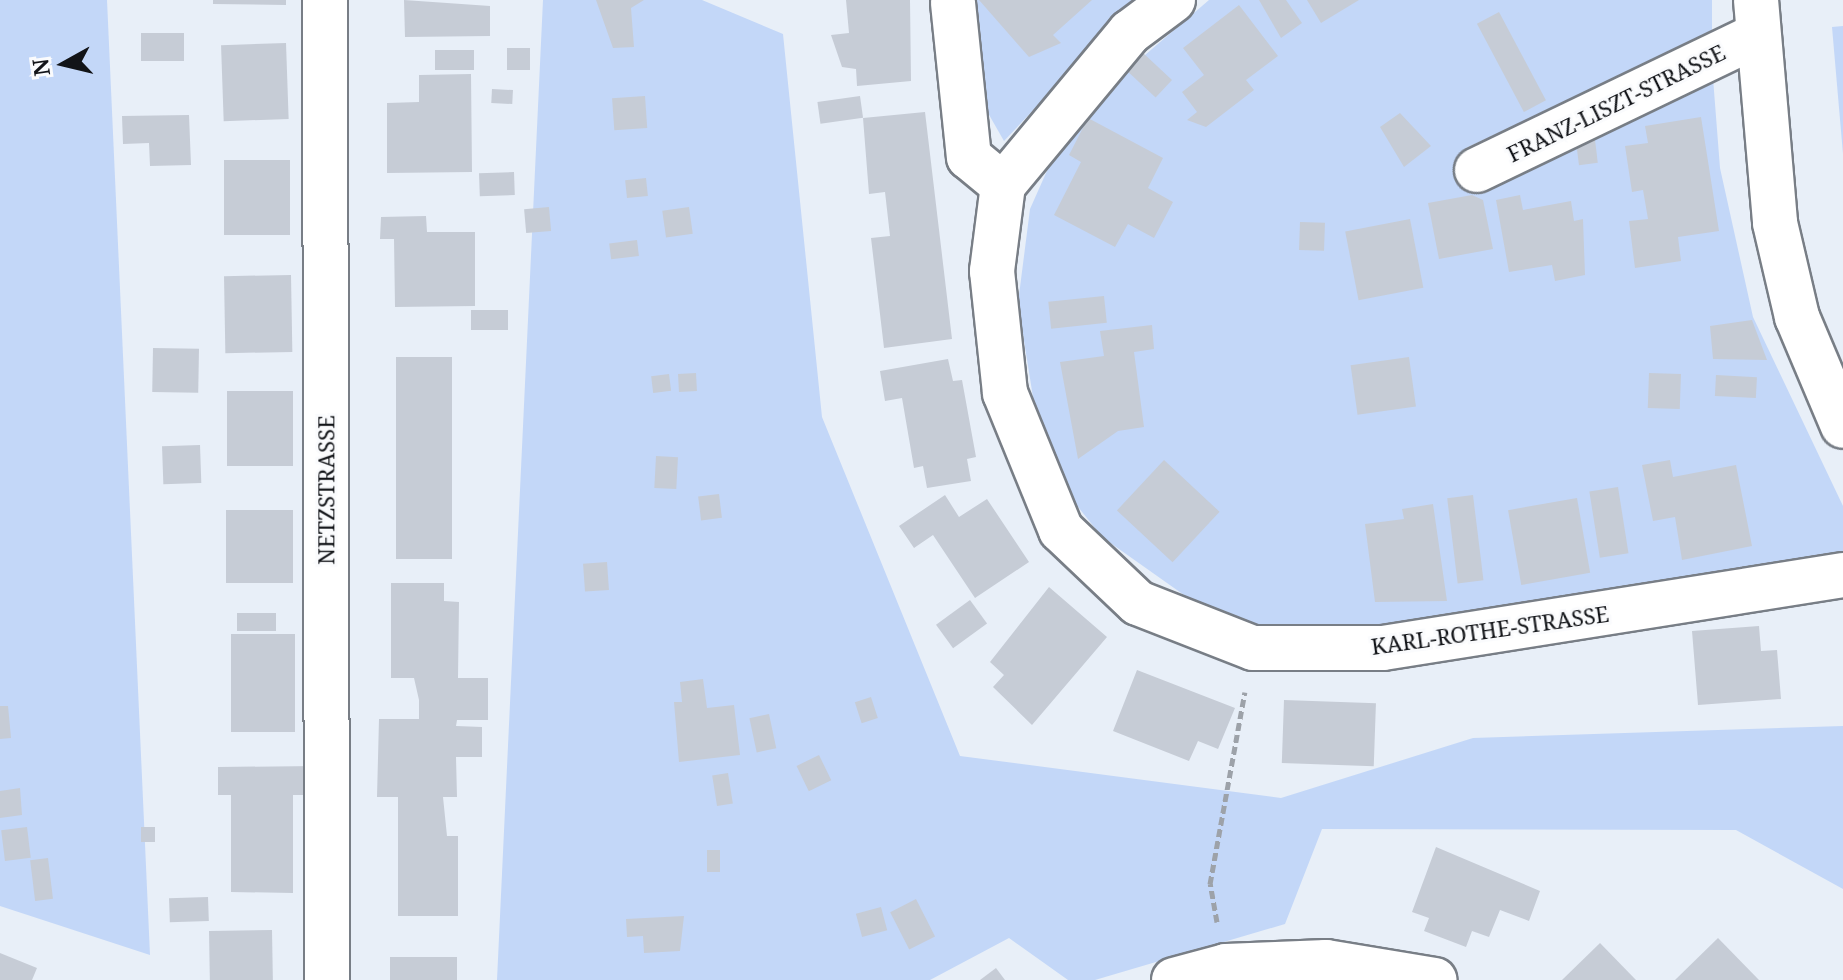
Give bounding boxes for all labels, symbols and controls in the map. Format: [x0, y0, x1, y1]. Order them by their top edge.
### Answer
north arrow [24, 24, 104, 104]
street label: FRANZ-LISZT-STRASSE [1503, 39, 1729, 167]
text: N [24, 57, 56, 78]
street label: NETZSTRASSE [313, 415, 339, 565]
street label: KARL-ROTHE-STRASSE [1369, 600, 1611, 660]

